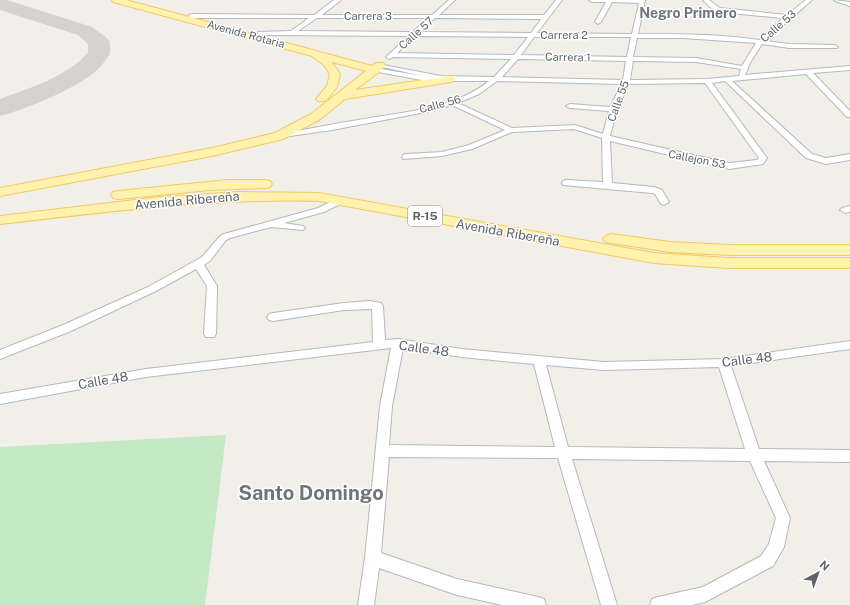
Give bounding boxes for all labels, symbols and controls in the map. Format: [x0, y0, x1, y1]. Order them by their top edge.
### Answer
district label: Negro Primero [639, 5, 737, 21]
street label: Calle 53 [758, 7, 798, 45]
street label: Carrera 3 [344, 10, 392, 22]
street label: Calle 57 [396, 14, 436, 52]
street label: Avenida Rotaria [206, 18, 286, 50]
street label: Carrera 2 [540, 29, 588, 41]
street label: Carrera 1 [545, 51, 591, 63]
street label: Calle 55 [605, 79, 631, 123]
street label: Calle 56 [418, 93, 462, 115]
street label: Callejon 53 [667, 148, 727, 170]
street label: Avenida Ribereña [134, 188, 240, 213]
road number: R-15 [408, 206, 442, 226]
street label: Avenida Ribereña [455, 216, 561, 249]
street label: Calle 48 [398, 338, 450, 359]
street label: Calle 48 [721, 349, 773, 370]
street label: Calle 48 [77, 369, 129, 392]
district label: Santo Domingo [238, 481, 384, 505]
north arrow [798, 553, 838, 593]
text: N [817, 558, 832, 573]

